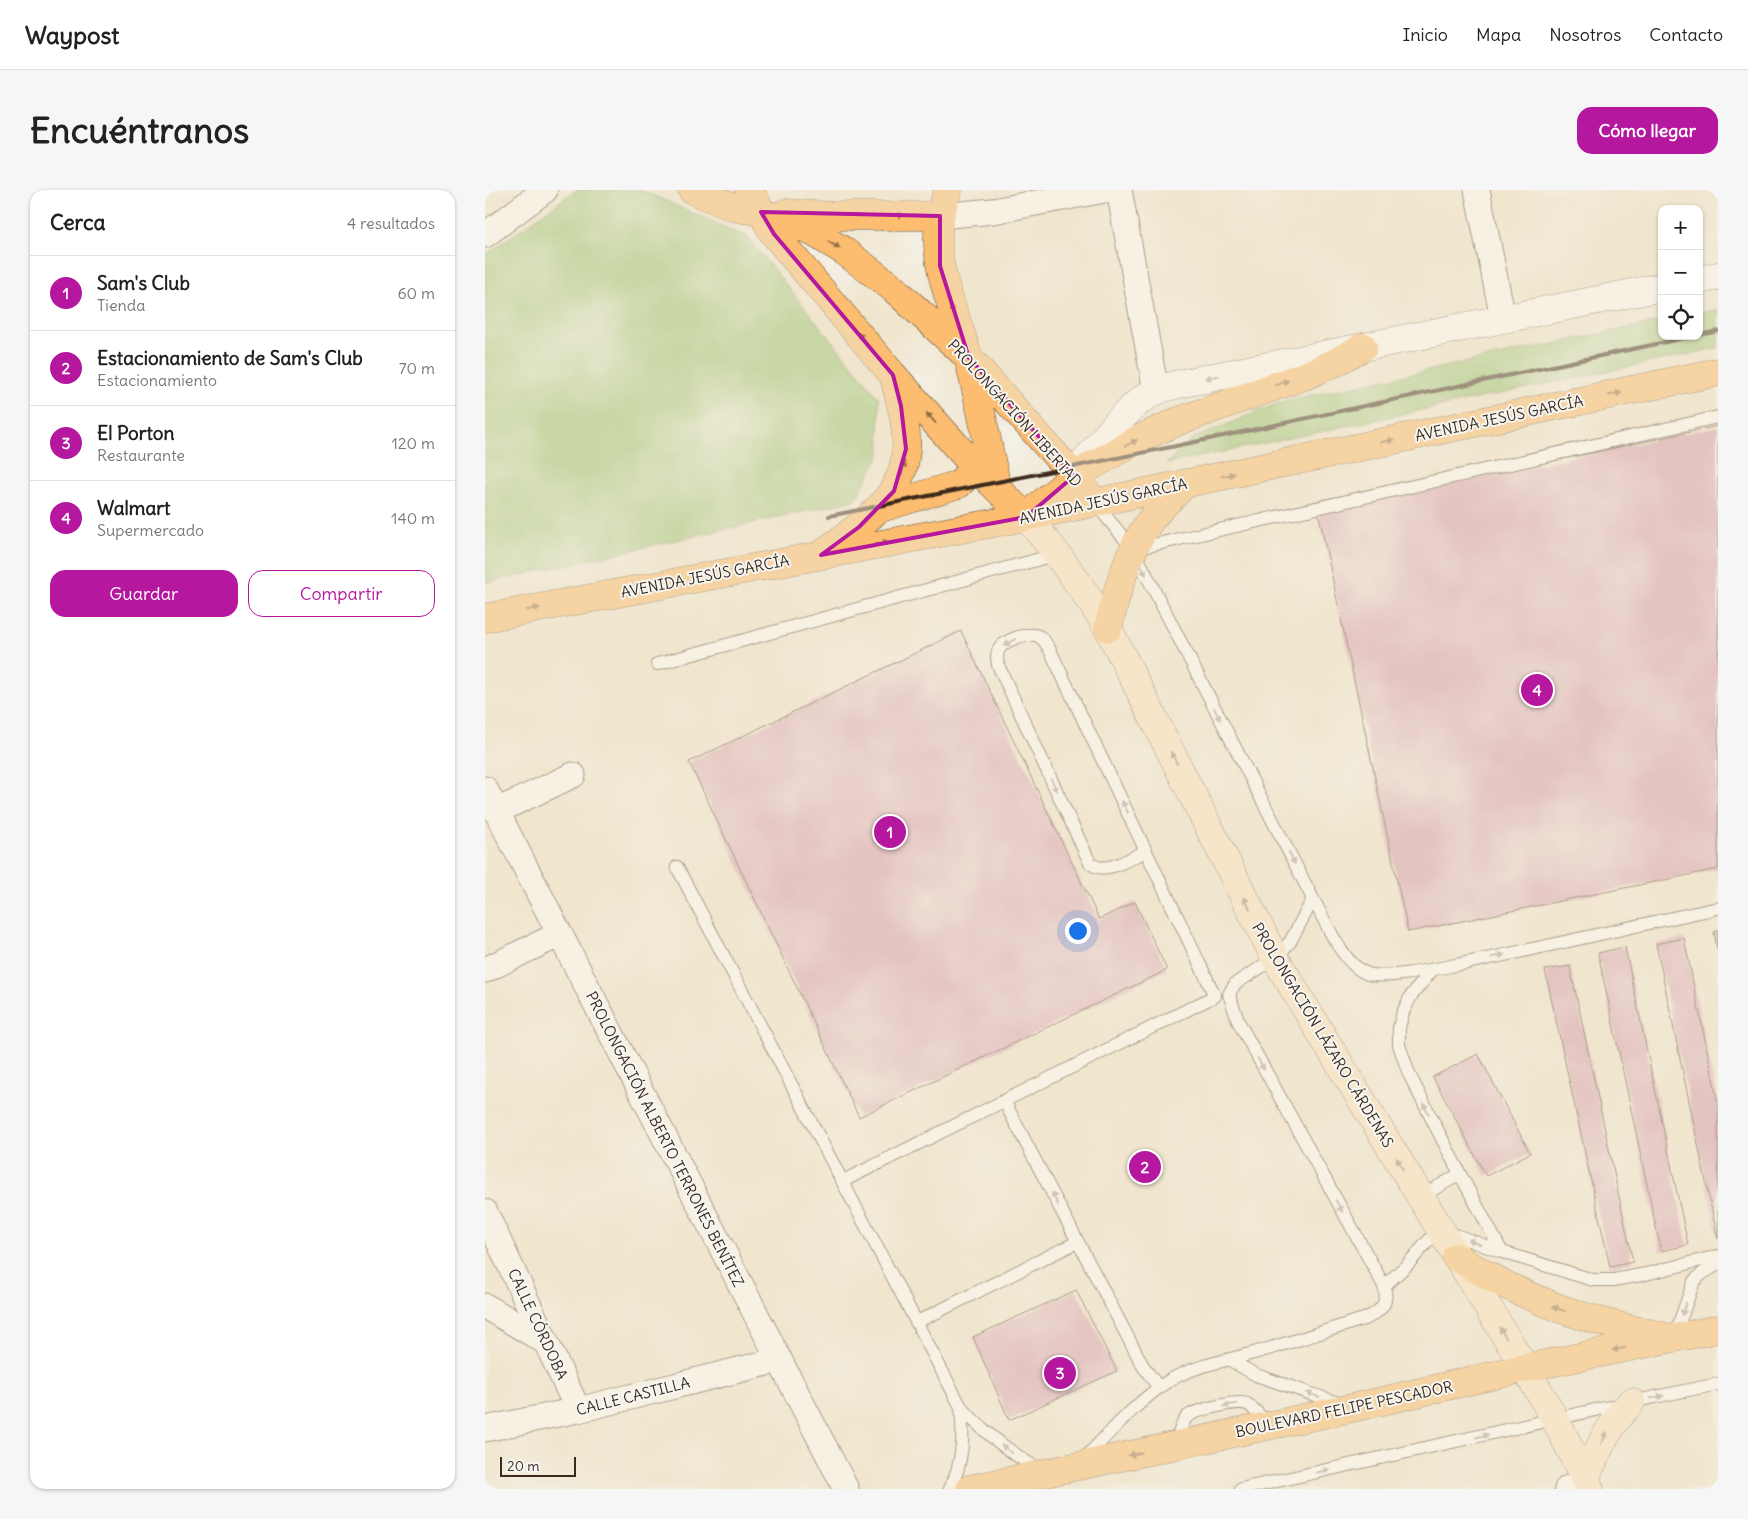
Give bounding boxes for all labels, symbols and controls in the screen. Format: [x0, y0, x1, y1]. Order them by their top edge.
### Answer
text: Waypost [25, 20, 119, 50]
text: Inicio [1402, 23, 1448, 46]
text: Mapa [1476, 23, 1521, 46]
text: Nosotros [1549, 23, 1621, 46]
text: Contacto [1649, 23, 1723, 46]
button: Cómo llegar [1577, 107, 1718, 154]
text: Encuéntranos [30, 108, 249, 152]
map controls [1658, 205, 1703, 340]
button: + [1658, 205, 1703, 250]
text: Cerca [50, 209, 105, 236]
one-way arrow [889, 211, 905, 219]
text: 4 resultados [347, 213, 435, 233]
one-way arrow [828, 241, 841, 250]
button: − [1658, 250, 1703, 295]
text: Sam's Club [97, 271, 190, 295]
text: 1 [63, 283, 69, 303]
text: 60 m [397, 283, 435, 303]
text: Tienda [97, 295, 145, 315]
button: locate [1658, 295, 1703, 340]
one-way arrow [949, 305, 956, 320]
one-way arrow [857, 332, 868, 344]
street label: PROLONGACIÓN LIBERTAD [944, 335, 1087, 491]
text: Estacionamiento de Sam's Club [97, 346, 363, 370]
text: 2 [62, 358, 70, 378]
text: 70 m [399, 358, 435, 378]
text: Estacionamiento [97, 370, 217, 390]
one-way arrow [1205, 373, 1220, 381]
one-way arrow [1275, 379, 1290, 386]
street label: AVENIDA JESÚS GARCÍA [1413, 390, 1585, 445]
one-way arrow [1607, 390, 1622, 398]
one-way arrow [925, 412, 937, 424]
text: El Porton [97, 421, 174, 445]
text: 3 [61, 433, 71, 453]
text: 120 m [392, 433, 435, 453]
one-way arrow [1380, 437, 1396, 445]
one-way arrow [1124, 439, 1139, 447]
text: Restaurante [97, 445, 185, 465]
one-way arrow [899, 461, 907, 476]
one-way arrow [1220, 470, 1236, 478]
street label: AVENIDA JESÚS GARCÍA [1017, 473, 1189, 528]
text: Walmart [97, 496, 170, 520]
text: 4 [61, 508, 71, 528]
text: 140 m [391, 508, 435, 528]
text: Supermercado [97, 520, 204, 540]
one-way arrow [874, 539, 890, 547]
street label: AVENIDA JESÚS GARCÍA [619, 549, 791, 602]
one-way arrow [1139, 562, 1147, 577]
button: Guardar [50, 570, 238, 617]
button: Compartir [248, 570, 435, 617]
one-way arrow [525, 605, 540, 613]
one-way arrow [1003, 637, 1017, 646]
pin: 4 [1521, 671, 1553, 709]
one-way arrow [1213, 707, 1221, 721]
one-way arrow [1169, 751, 1177, 765]
one-way arrow [1050, 778, 1058, 792]
one-way arrow [1121, 800, 1129, 815]
pin: 1 [874, 813, 906, 851]
one-way arrow [1288, 851, 1296, 865]
one-way arrow [1243, 896, 1251, 910]
your location [1065, 918, 1091, 944]
street label: PROLONGACIÓN LÁZARO CÁRDENAS [1248, 918, 1399, 1151]
one-way arrow [1490, 952, 1505, 960]
street label: PROLONGACIÓN ALBERTO TERRONES BENÍTEZ [582, 988, 749, 1290]
one-way arrow [1257, 1057, 1266, 1070]
one-way arrow [1422, 1101, 1430, 1116]
pin: 2 [1129, 1148, 1161, 1186]
one-way arrow [1396, 1157, 1405, 1170]
one-way arrow [1051, 1192, 1059, 1206]
one-way arrow [1335, 1199, 1344, 1213]
one-way arrow [1466, 1238, 1481, 1246]
street label: CALLE CÓRDOBA [504, 1265, 573, 1383]
one-way arrow [1680, 1302, 1687, 1317]
one-way arrow [1552, 1305, 1567, 1312]
one-way arrow [1498, 1326, 1507, 1339]
one-way arrow [1611, 1345, 1626, 1353]
pin: 3 [1044, 1354, 1076, 1392]
street label: CALLE CASTILLA [574, 1373, 692, 1419]
street label: BOULEVARD FELIPE PESCADOR [1234, 1377, 1455, 1441]
one-way arrow [1306, 1391, 1321, 1398]
one-way arrow [1650, 1392, 1666, 1400]
one-way arrow [1222, 1401, 1237, 1409]
one-way arrow [1474, 1431, 1490, 1439]
one-way arrow [1600, 1431, 1608, 1445]
one-way arrow [1000, 1444, 1014, 1454]
one-way arrow [1128, 1450, 1143, 1458]
scale bar [500, 1454, 576, 1477]
text: 20 m [507, 1457, 540, 1475]
one-way arrow [1315, 1467, 1331, 1475]

